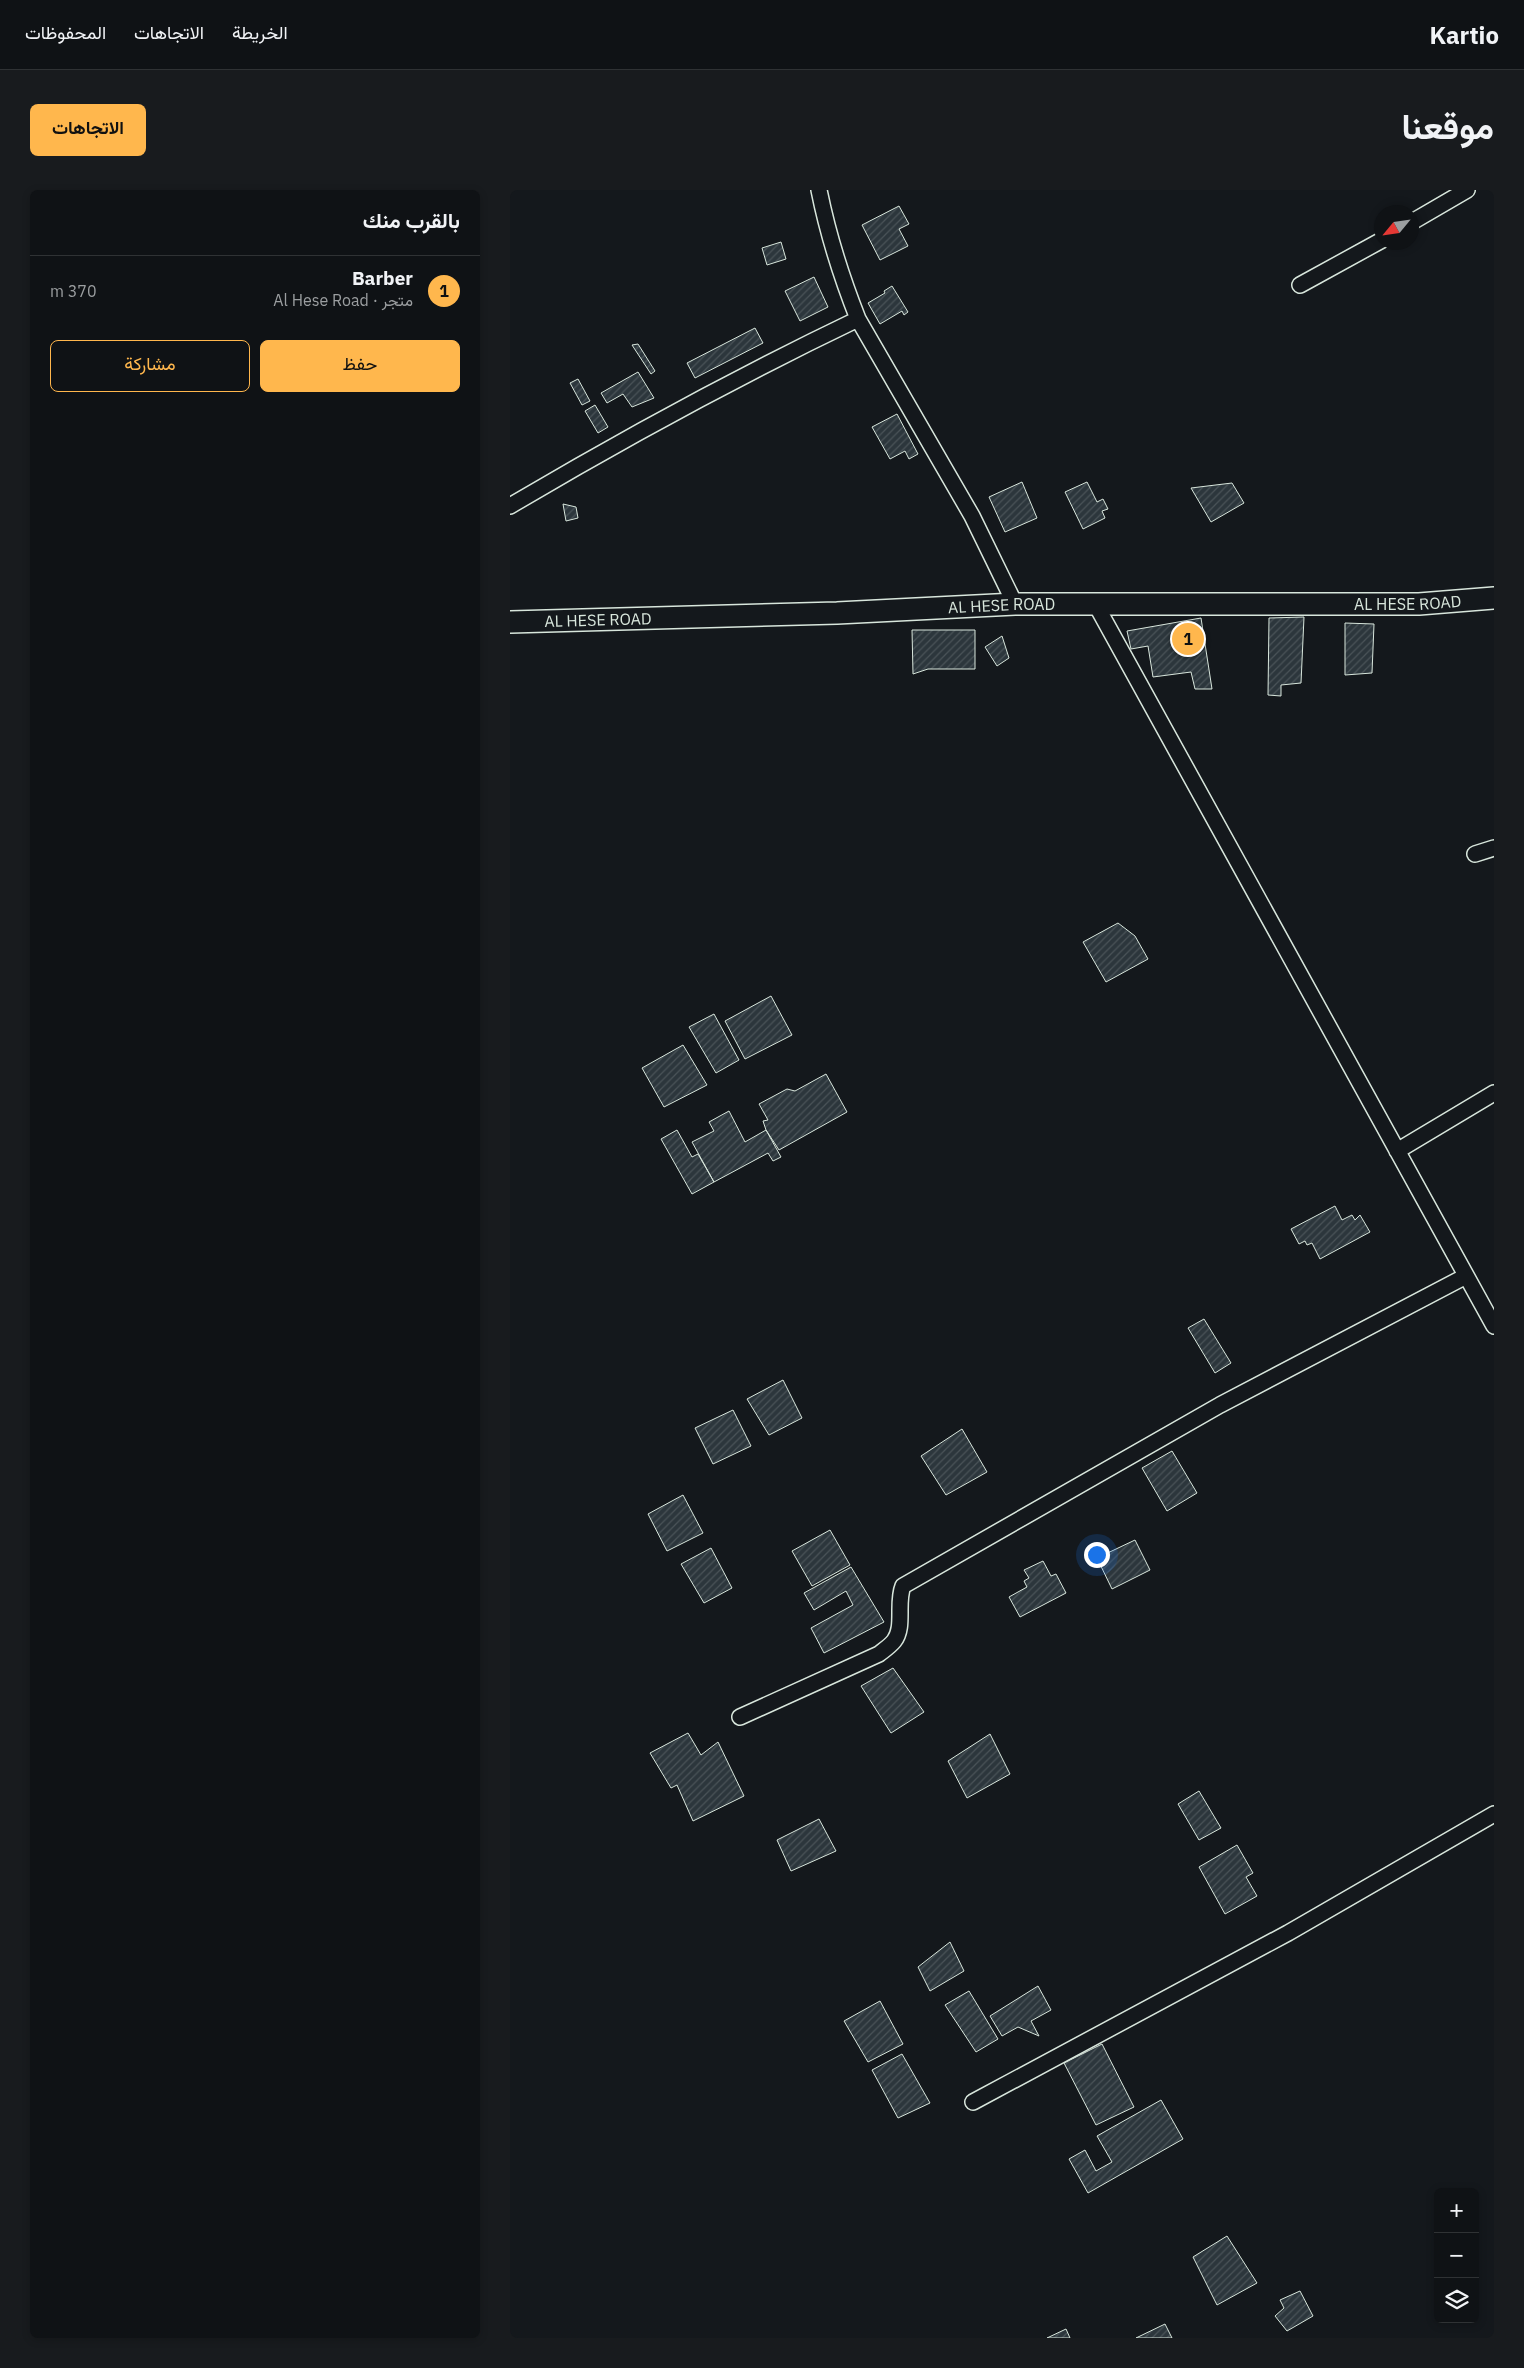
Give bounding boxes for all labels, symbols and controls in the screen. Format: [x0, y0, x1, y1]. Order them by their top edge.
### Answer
text: Kartio [1429, 19, 1499, 51]
text: المحفوظات [25, 21, 106, 44]
text: الاتجاهات [134, 21, 204, 44]
text: الخريطة [232, 21, 288, 44]
text: موقعنا [1401, 103, 1494, 149]
button: الاتجاهات [30, 104, 146, 156]
north arrow [1374, 205, 1419, 250]
text: بالقرب منك [363, 206, 460, 234]
text: Barber [352, 266, 413, 290]
text: 370 m [50, 281, 97, 301]
text: 1 [439, 281, 449, 301]
text: متجر · Al Hese Road [273, 290, 413, 310]
button: مشاركة [50, 340, 250, 392]
button: حفظ [260, 340, 460, 392]
street label: AL HESE ROAD [1354, 591, 1462, 614]
street label: AL HESE ROAD [948, 594, 1055, 617]
street label: AL HESE ROAD [544, 608, 652, 631]
pin: 1 [1172, 620, 1204, 658]
your location [1084, 1542, 1110, 1568]
map controls [1434, 2188, 1479, 2323]
button: + [1434, 2188, 1479, 2233]
button: − [1434, 2233, 1479, 2278]
button: layers [1434, 2278, 1479, 2323]

